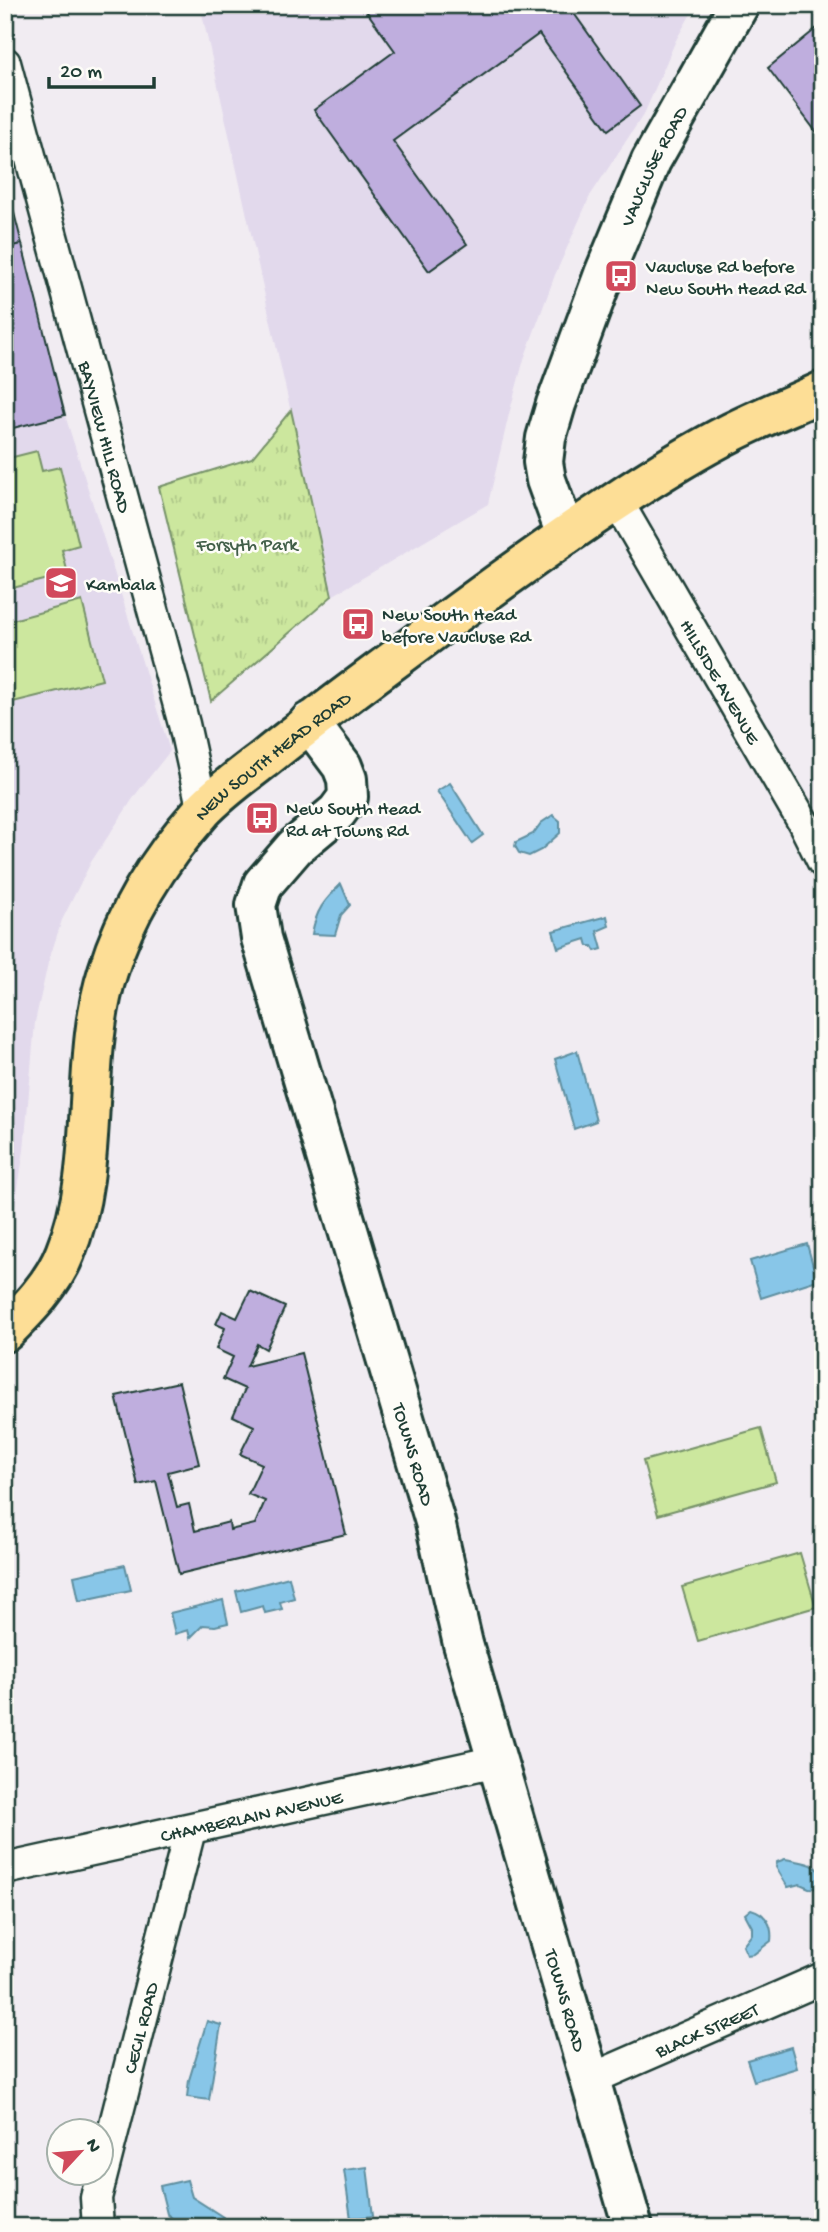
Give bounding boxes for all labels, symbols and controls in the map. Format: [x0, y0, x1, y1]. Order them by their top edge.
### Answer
scale bar [49, 46, 154, 90]
text: 20 m [60, 61, 102, 86]
street label: VAUCLUSE ROAD [617, 102, 695, 231]
bus stop icon: Vaucluse Rd before New South Head Rd [602, 257, 640, 295]
place label: Vaucluse Rd before New South Head Rd [645, 257, 807, 302]
street label: BAYVIEW HILL ROAD [71, 358, 134, 517]
park label: Forsyth Park [195, 535, 299, 558]
school or university icon: Kambala [42, 564, 80, 602]
place label: Kambala [86, 575, 157, 598]
bus stop icon: New South Head before Vaucluse Rd [339, 605, 377, 643]
place label: New South Head before Vaucluse Rd [382, 605, 532, 650]
street label: HILLSIDE AVENUE [673, 616, 764, 750]
street label: NEW SOUTH HEAD ROAD [191, 687, 357, 827]
bus stop icon: New South Head Rd at Towns Rd [243, 799, 281, 837]
place label: New South Head Rd at Towns Rd [286, 799, 422, 844]
street label: TOWNS ROAD [385, 1400, 438, 1509]
street label: CHAMBERLAIN AVENUE [159, 1787, 346, 1850]
street label: TOWNS ROAD [537, 1946, 589, 2055]
street label: CECIL ROAD [120, 1980, 166, 2077]
street label: BLACK STREET [652, 1999, 764, 2065]
north arrow [46, 2116, 116, 2186]
text: N [79, 2135, 105, 2157]

